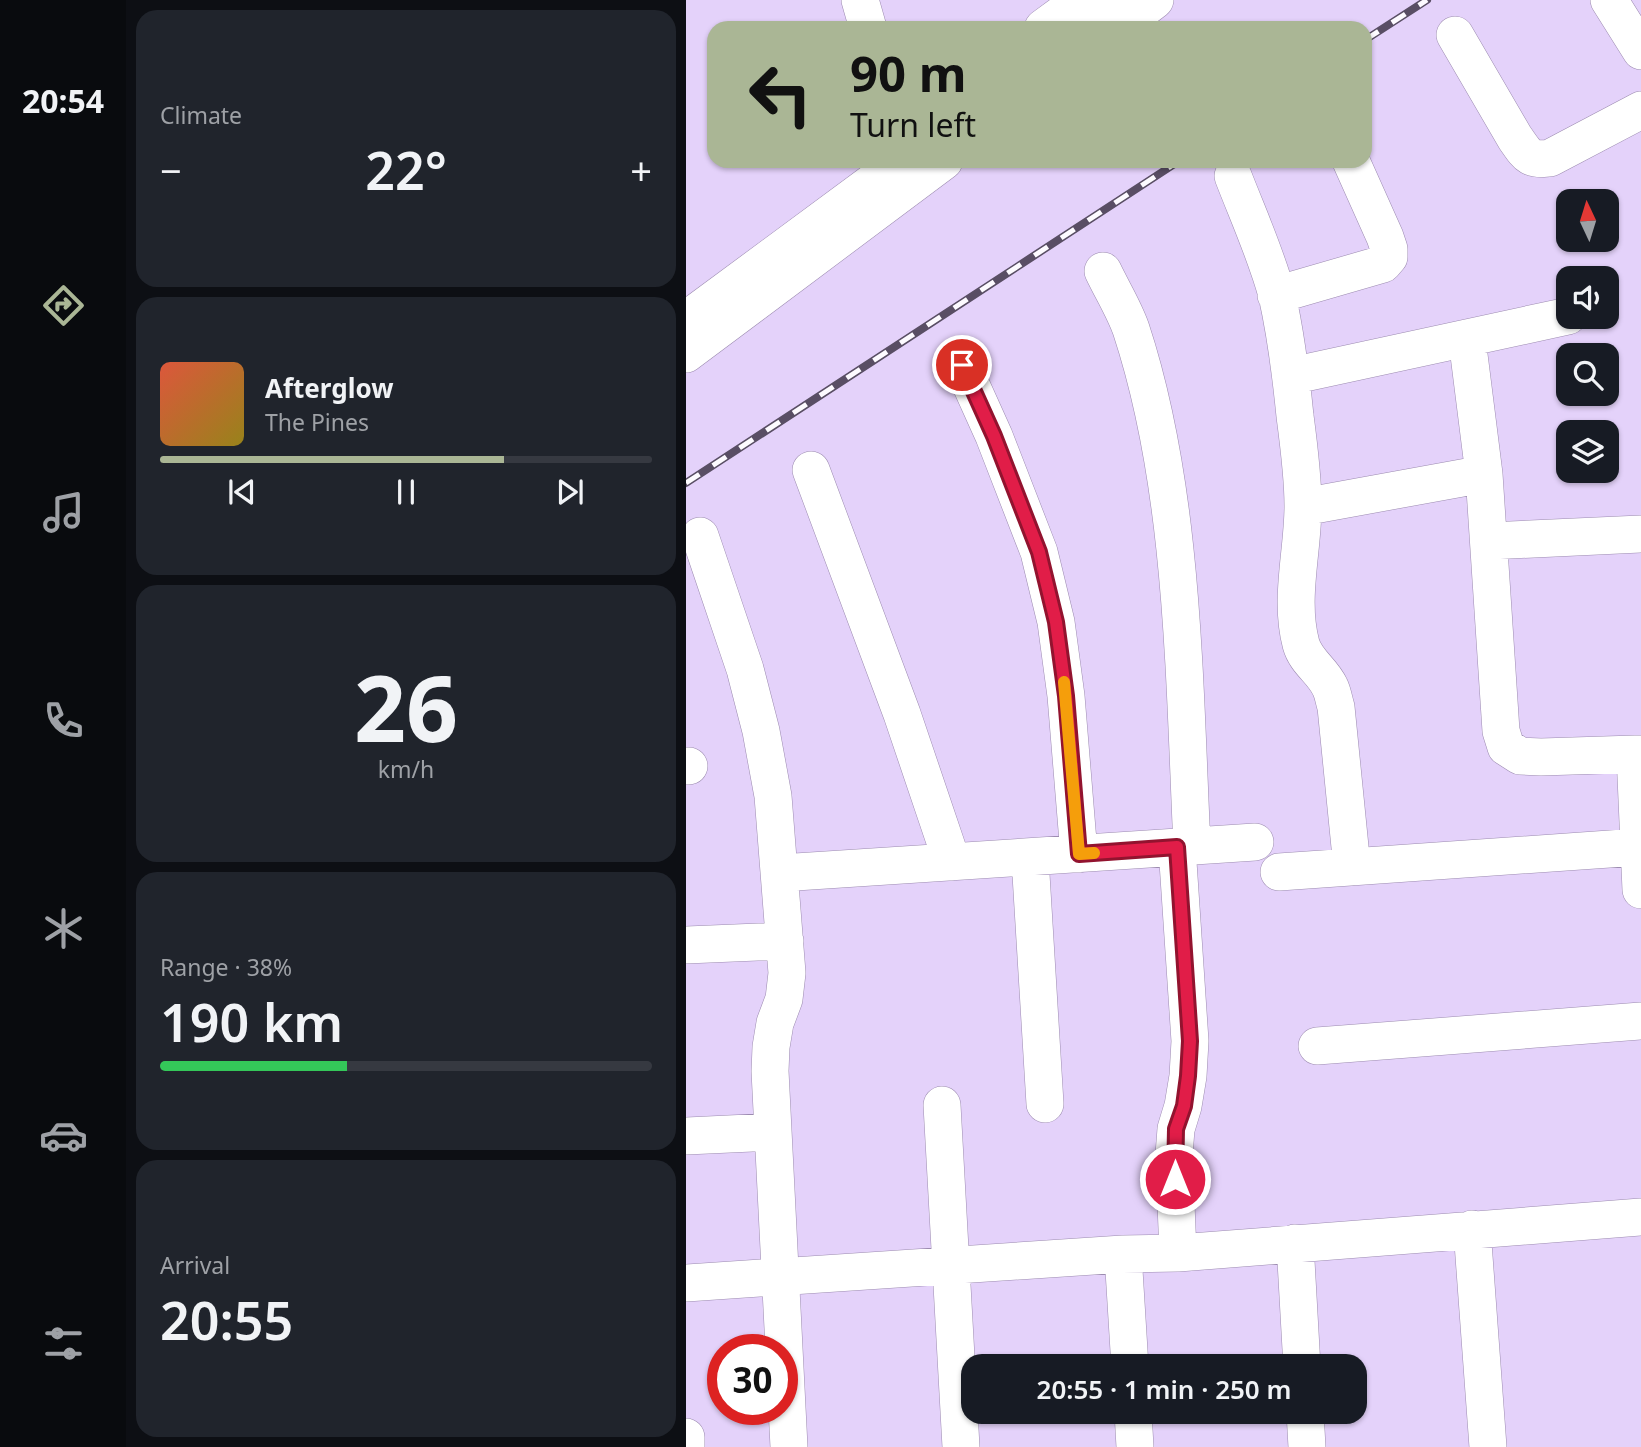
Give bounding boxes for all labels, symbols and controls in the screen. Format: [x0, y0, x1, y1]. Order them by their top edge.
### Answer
text: 90 m [850, 40, 967, 106]
icon: left [735, 49, 826, 140]
text: 20:54 [22, 79, 104, 122]
text: Climate [160, 99, 242, 131]
text: Turn left [850, 103, 976, 146]
text: 22° [365, 134, 447, 205]
text: − [160, 144, 182, 196]
text: + [630, 144, 652, 196]
north arrow [1556, 189, 1619, 252]
map controls [1556, 189, 1619, 483]
button: sound [1556, 266, 1619, 329]
icon: directions [39, 281, 88, 330]
pin [932, 335, 992, 395]
button: search [1556, 343, 1619, 406]
icon: arrive [943, 346, 981, 384]
text: Afterglow [265, 370, 393, 406]
text: The Pines [265, 406, 369, 438]
button: layers [1556, 420, 1619, 483]
icon: previous [223, 473, 261, 511]
icon: pause [387, 473, 425, 511]
icon: next [551, 473, 589, 511]
icon: music [39, 488, 88, 537]
text: 26 [354, 645, 458, 769]
icon: phone [39, 696, 88, 745]
text: km/h [378, 753, 434, 785]
icon: climate [39, 904, 88, 953]
text: Range · 38% [160, 951, 292, 983]
text: 190 km [160, 986, 343, 1057]
icon: car [39, 1111, 88, 1160]
position arrow [1138, 1142, 1212, 1216]
text: Arrival [160, 1249, 230, 1281]
text: 20:55 [160, 1284, 293, 1355]
icon: filters [39, 1319, 88, 1368]
speed limit sign: 30 [707, 1334, 798, 1425]
text: 20:55 · 1 min · 250 m [1037, 1371, 1291, 1407]

